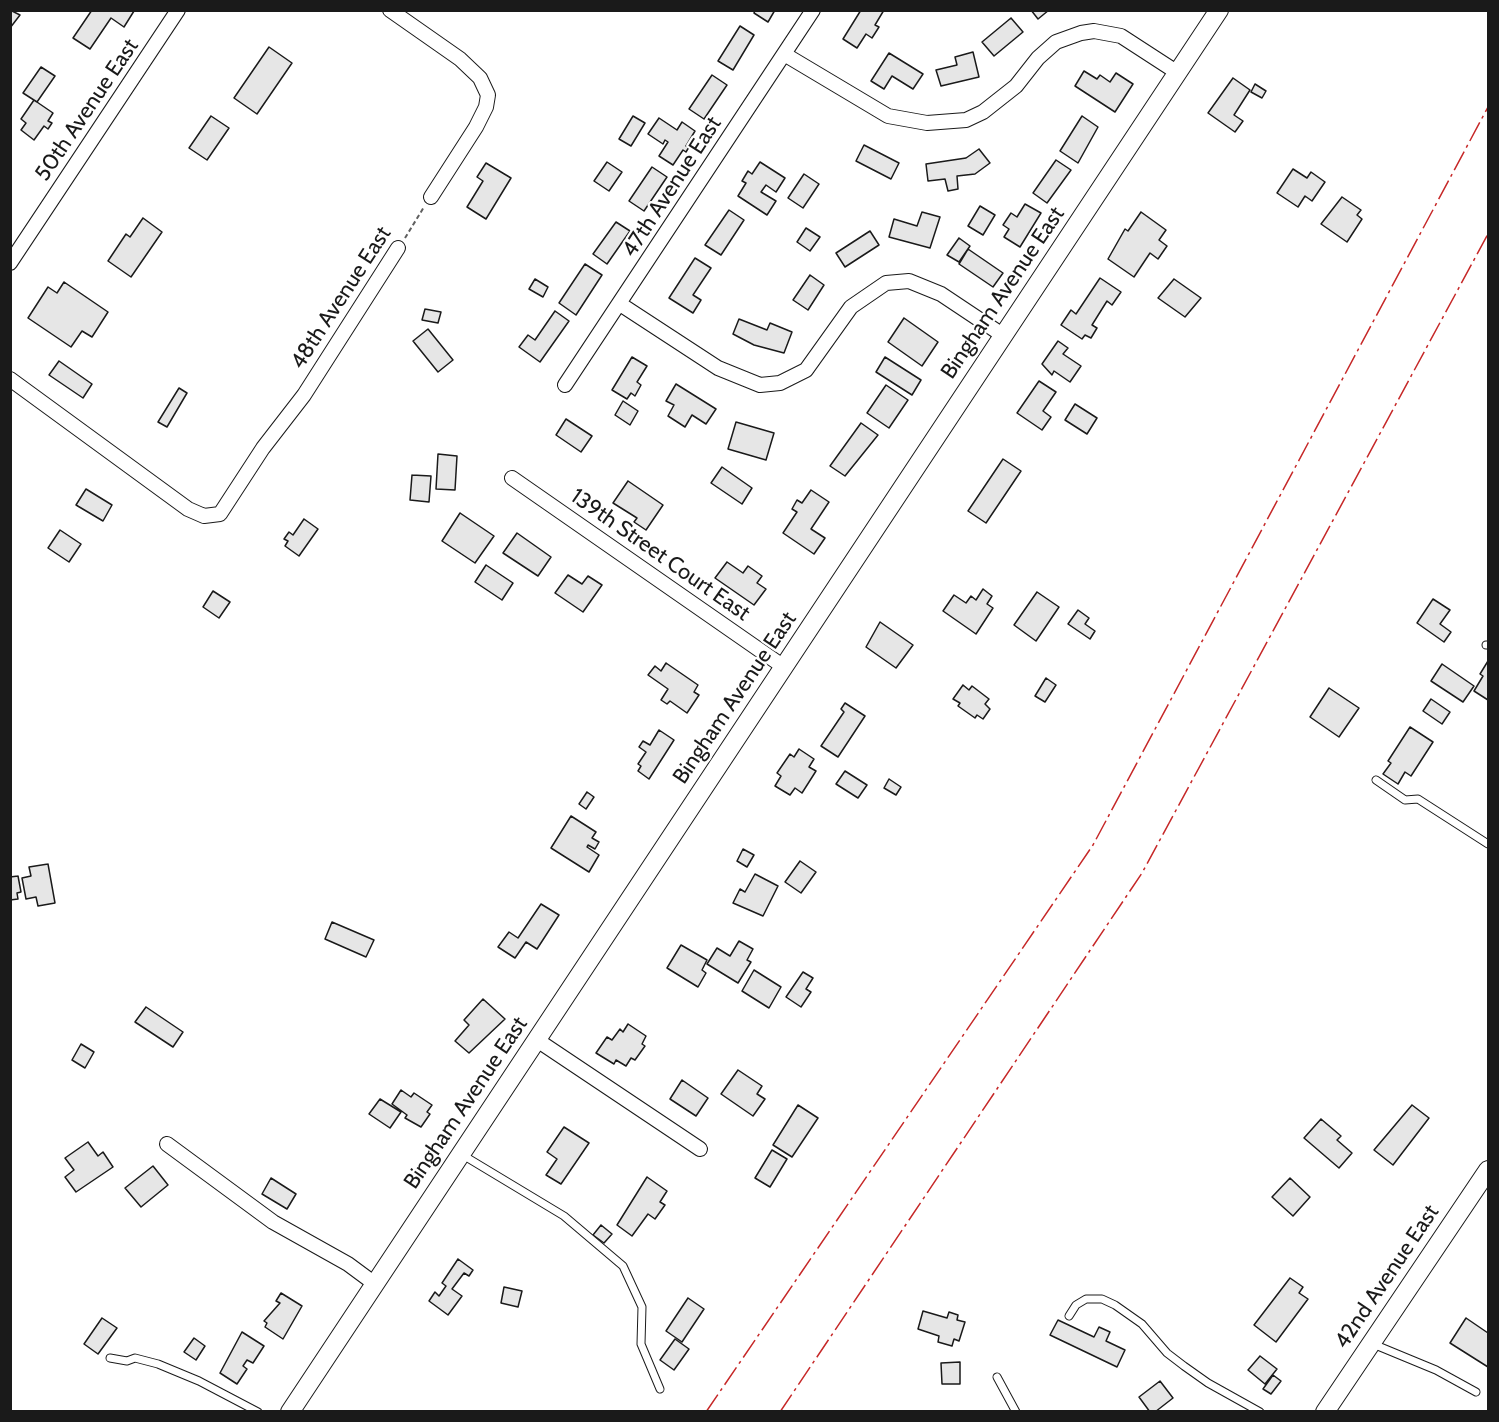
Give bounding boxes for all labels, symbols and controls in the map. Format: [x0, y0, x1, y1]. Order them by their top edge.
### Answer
street label: 50th Avenue East [30, 34, 144, 186]
street label: 47th Avenue East [617, 112, 727, 262]
street label: Bingham Avenue East [936, 202, 1070, 384]
street label: 48th Avenue East [285, 222, 397, 374]
street label: 139th Street Court East [565, 483, 755, 627]
street label: Bingham Avenue East [668, 607, 802, 789]
street label: Bingham Avenue East [399, 1012, 533, 1194]
street label: 42nd Avenue East [1329, 1200, 1445, 1354]

